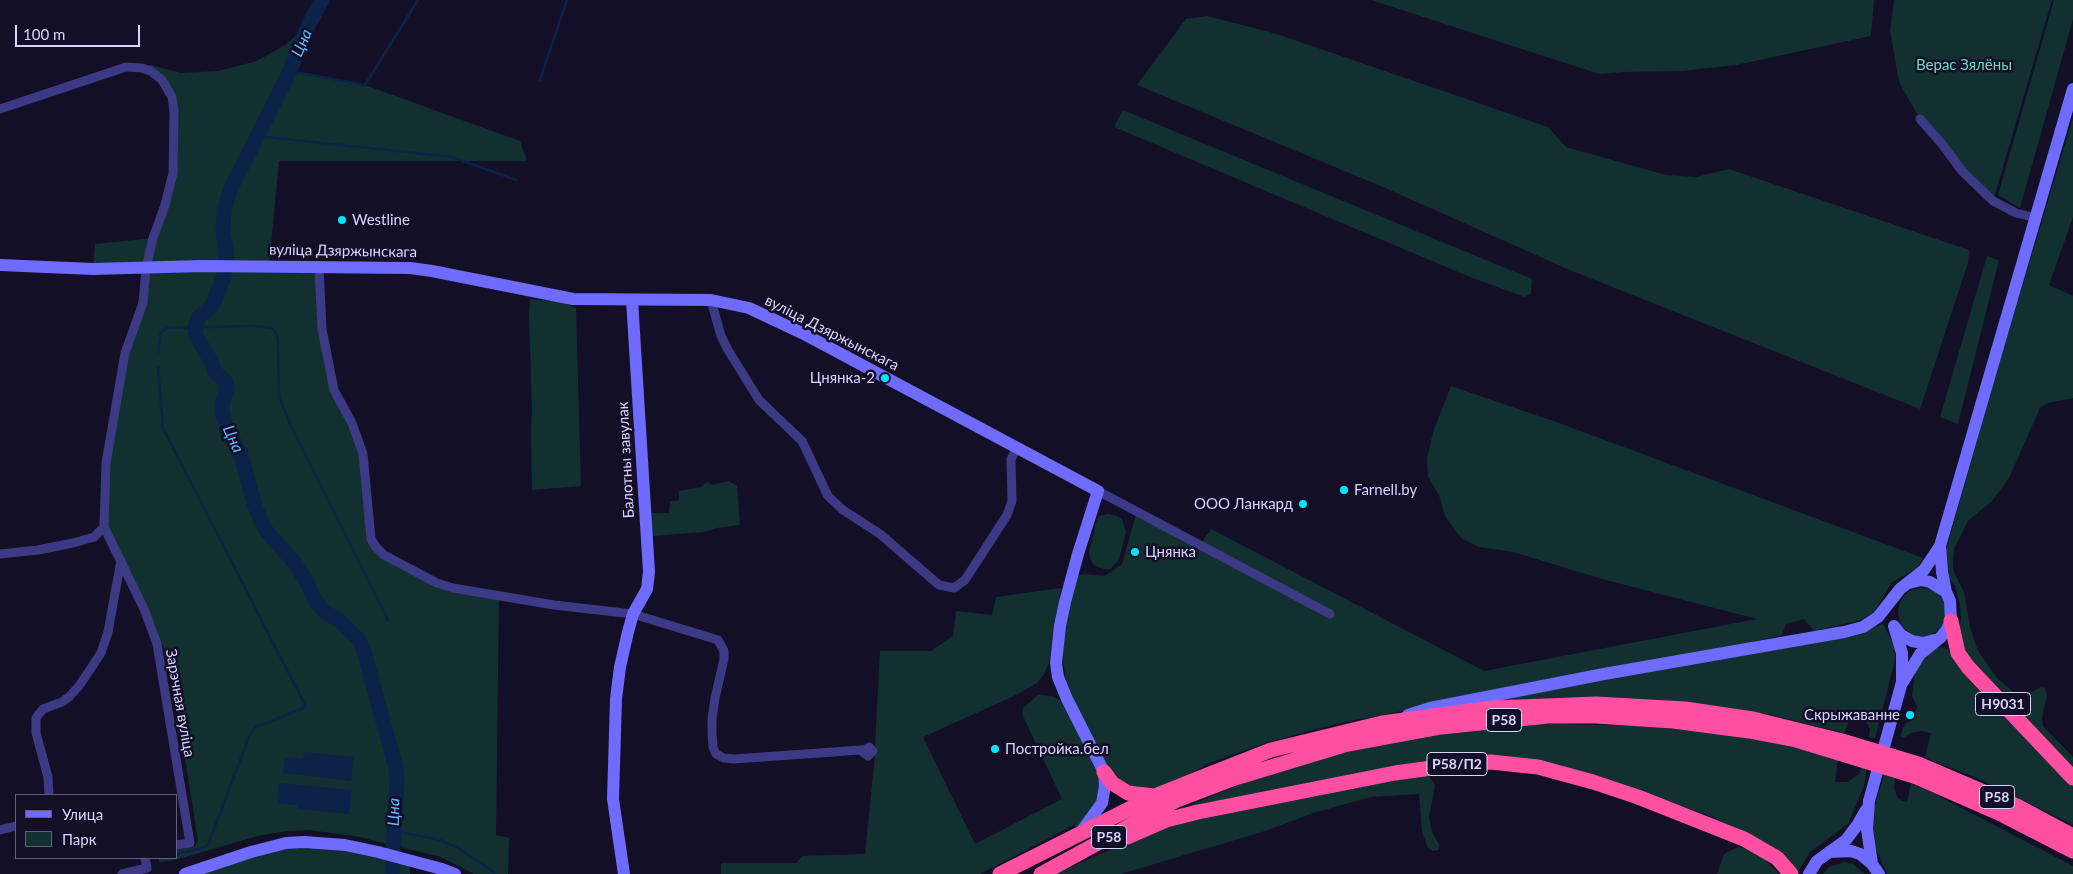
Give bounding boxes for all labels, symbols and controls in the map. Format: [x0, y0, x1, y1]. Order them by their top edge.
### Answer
scale bar [18, 15, 142, 47]
text: 100 m [23, 25, 65, 43]
water label: Цна [288, 26, 316, 60]
park label: Верас Зялёны [1916, 56, 2012, 74]
place label: Westline [352, 211, 410, 229]
marker: Westline [336, 214, 348, 226]
street label: вуліца Дзяржынскага [269, 241, 417, 261]
street label: вуліца Дзяржынскага [762, 291, 902, 375]
place label: Цнянка-2 [810, 369, 875, 387]
marker: Цнянка-2 [879, 372, 891, 384]
street label: Балотны завулак [614, 401, 638, 519]
water label: Цна [219, 422, 247, 456]
place label: Farnell.by [1354, 481, 1417, 499]
marker: Farnell.by [1338, 484, 1350, 496]
place label: ООО Ланкард [1194, 495, 1293, 513]
marker: ООО Ланкард [1297, 498, 1309, 510]
place label: Цнянка [1145, 543, 1196, 561]
marker: Цнянка [1129, 546, 1141, 558]
street label: Зарэчная вуліца [162, 648, 198, 758]
road number: Н9031 [1976, 692, 2030, 716]
place label: Скрыжаванне [1804, 706, 1900, 724]
road number: Р58 [1486, 708, 1522, 732]
marker: Скрыжаванне [1904, 709, 1916, 721]
place label: Постройка.бел [1005, 740, 1109, 758]
marker: Постройка.бел [989, 743, 1001, 755]
road number: Р58/П2 [1427, 752, 1487, 776]
road number: Р58 [1980, 786, 2014, 809]
legend [15, 794, 178, 859]
water label: Цна [384, 798, 404, 826]
text: Улица [62, 805, 103, 823]
road number: Р58 [1092, 826, 1126, 849]
text: Парк [62, 830, 96, 848]

